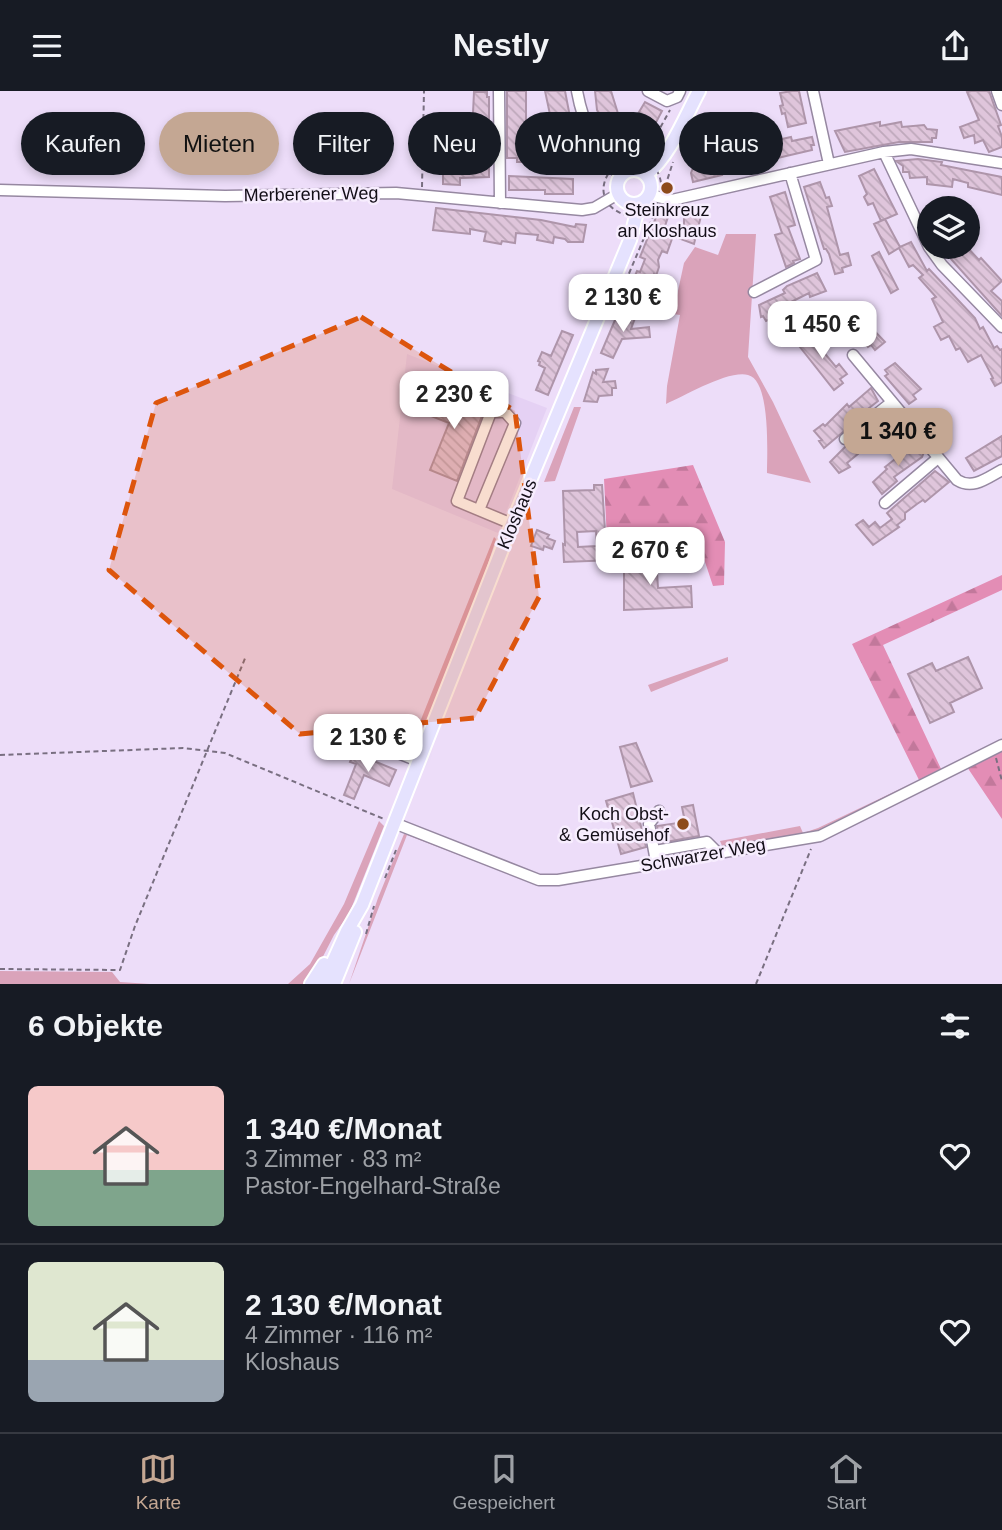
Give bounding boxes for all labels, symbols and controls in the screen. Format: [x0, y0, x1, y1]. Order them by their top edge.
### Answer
icon: menu [28, 27, 66, 65]
text: Nestly [453, 27, 549, 63]
icon: share [936, 27, 974, 65]
chip: Kaufen [21, 112, 145, 175]
chip: Mieten [159, 112, 279, 175]
chip: Filter [293, 112, 394, 175]
chip: Neu [408, 112, 501, 175]
chip: Wohnung [515, 112, 665, 175]
chip: Haus [679, 112, 783, 175]
marker: Steinkreuz an Kloshaus [659, 180, 675, 196]
street label: Merberener Weg [243, 183, 379, 205]
map controls [917, 196, 980, 259]
button: layers [917, 196, 980, 259]
place label: Steinkreuz an Kloshaus [617, 200, 717, 241]
pin: 2 130 € [558, 275, 688, 334]
text: 2 130 € [585, 284, 661, 310]
pin: 1 450 € [757, 301, 887, 361]
text: 1 450 € [784, 311, 860, 337]
pin: 2 230 € [389, 371, 519, 431]
text: 2 230 € [416, 381, 492, 407]
pin: 1 340 € [833, 409, 963, 468]
text: 1 340 € [860, 418, 936, 444]
street label: Kloshaus [493, 476, 541, 552]
pin: 2 670 € [585, 527, 715, 587]
text: 2 670 € [612, 537, 688, 563]
pin: 2 130 € [303, 715, 433, 774]
text: 2 130 € [330, 724, 406, 750]
place label: Koch Obst- & Gemüsehof [559, 804, 670, 845]
marker: Koch Obst- & Gemüsehof [675, 816, 691, 832]
street label: Schwarzer Weg [639, 834, 767, 876]
icon: filters [936, 1007, 974, 1045]
text: 6 Objekte [28, 1009, 163, 1042]
text: 1 340 €/Monat [245, 1112, 442, 1145]
icon: home [84, 1114, 168, 1198]
icon: heart [936, 1137, 974, 1175]
text: 3 Zimmer · 83 m² [245, 1146, 421, 1172]
text: Pastor-Engelhard-Straße [245, 1173, 501, 1199]
text: 2 130 €/Monat [245, 1288, 442, 1321]
icon: home [84, 1290, 168, 1374]
icon: heart [936, 1313, 974, 1351]
text: 4 Zimmer · 116 m² [245, 1322, 432, 1348]
text: Kloshaus [245, 1349, 340, 1375]
tab: Karte [136, 1450, 181, 1514]
tab: Gespeichert [452, 1450, 555, 1514]
tab: Start [826, 1450, 866, 1514]

